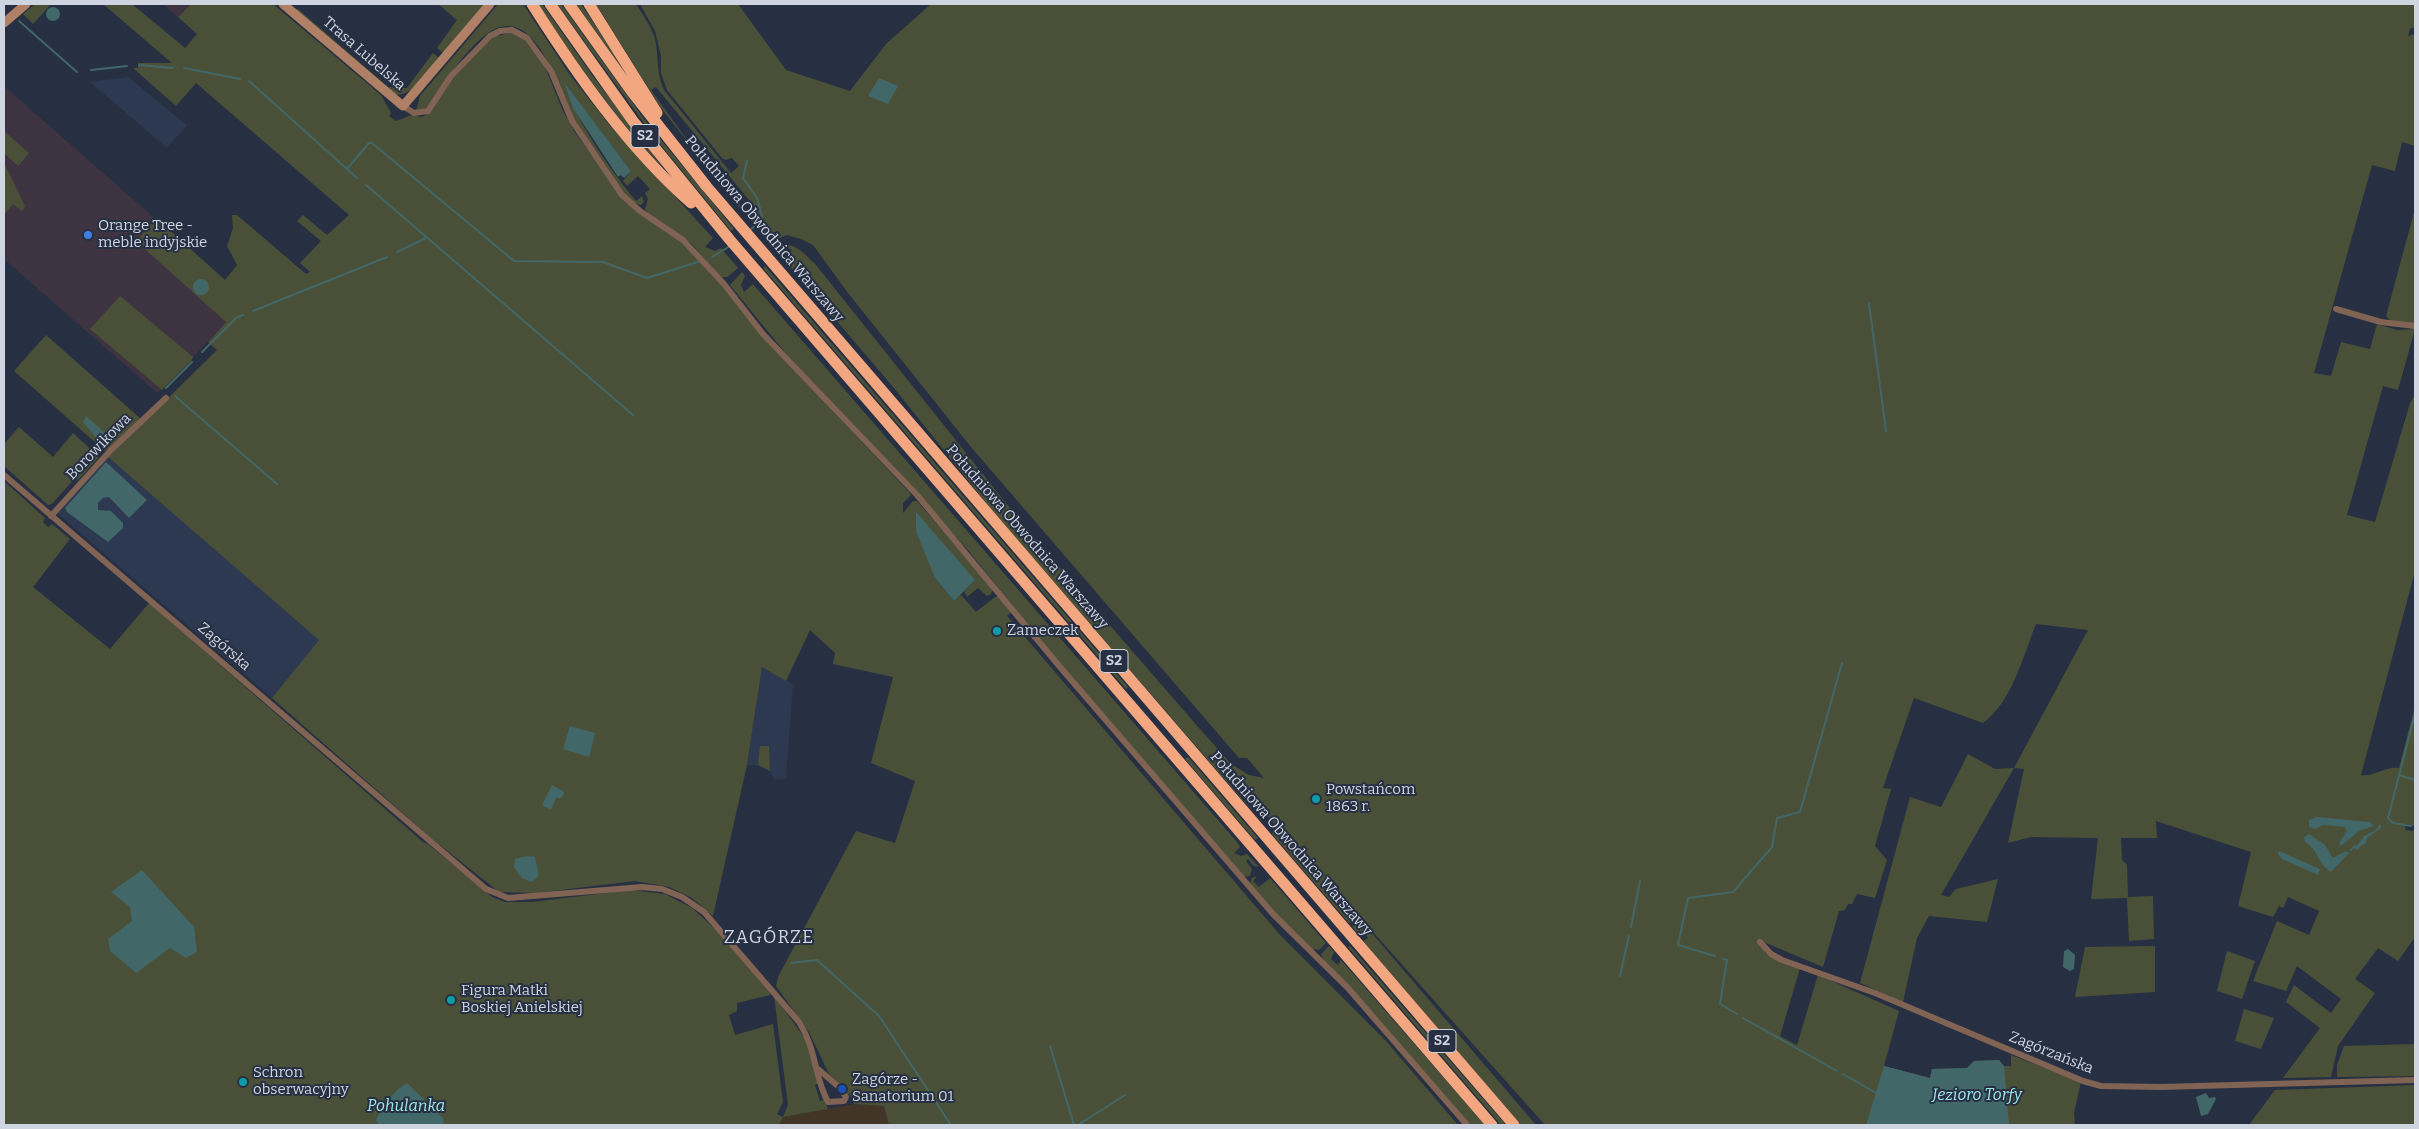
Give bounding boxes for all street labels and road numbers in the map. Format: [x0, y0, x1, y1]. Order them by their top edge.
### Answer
street label: Trasa Lubelska [319, 13, 409, 95]
road number: S2 [631, 124, 659, 148]
street label: Południowa Obwodnica Warszawy [681, 132, 847, 326]
street label: Borowikowa [63, 410, 135, 484]
street label: Południowa Obwodnica Warszawy [942, 441, 1112, 633]
street label: Zagórska [194, 619, 254, 675]
road number: S2 [1100, 649, 1128, 672]
street label: Południowa Obwodnica Warszawy [1206, 748, 1376, 940]
street label: Zagórzańska [2006, 1028, 2096, 1078]
road number: S2 [1428, 1030, 1456, 1052]

